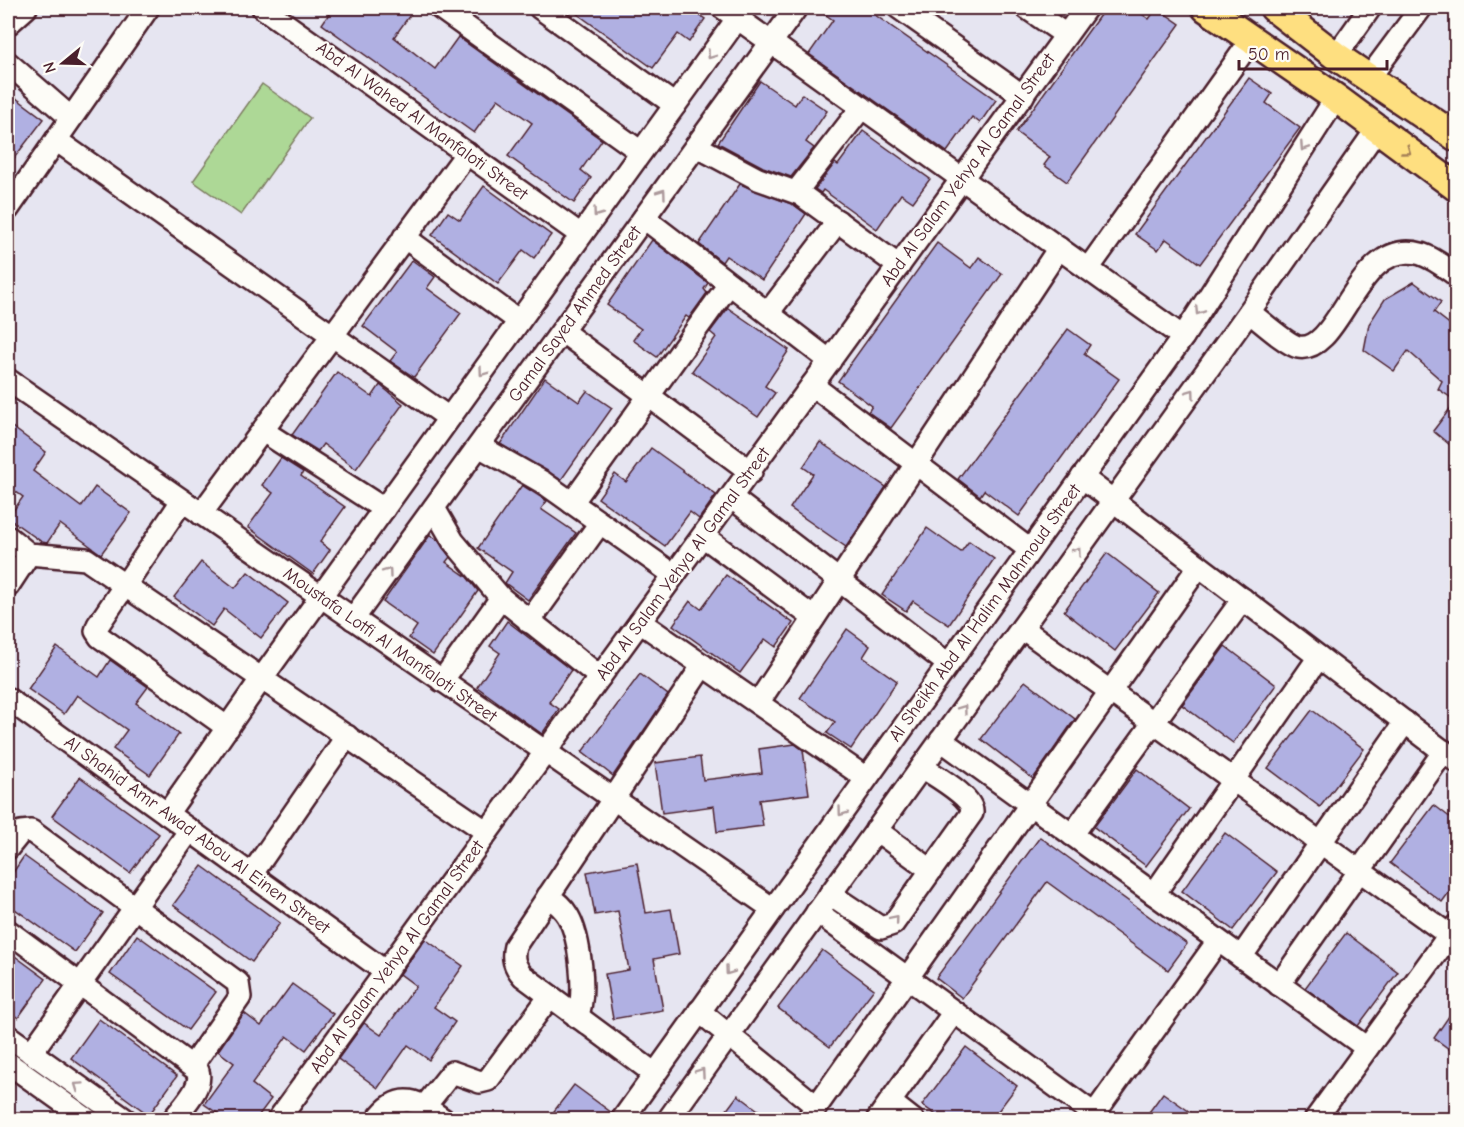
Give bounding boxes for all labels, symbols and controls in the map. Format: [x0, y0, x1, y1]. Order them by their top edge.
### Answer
north arrow [33, 33, 93, 93]
scale bar [1239, 33, 1388, 71]
street label: Abd Al Wahed Al Manfaloti Street [312, 37, 533, 205]
text: 50 m [1248, 44, 1290, 65]
one-way arrow [707, 48, 718, 59]
street label: Abd Al Salam Yehya Al Gamal Street [876, 49, 1060, 290]
text: N [40, 60, 60, 75]
one-way arrow [1300, 140, 1311, 151]
one-way arrow [1401, 144, 1412, 155]
one-way arrow [655, 188, 666, 199]
one-way arrow [593, 207, 604, 218]
street label: Gamal Sayed Ahmed Street [504, 221, 646, 406]
one-way arrow [1195, 305, 1206, 316]
one-way arrow [479, 365, 490, 376]
one-way arrow [1184, 388, 1195, 399]
street label: Abd Al Salam Yehya Al Gamal Street [591, 443, 775, 684]
street label: Al Sheikh Abd Al Halim Mahmoud Street [885, 480, 1086, 746]
one-way arrow [1070, 547, 1081, 558]
street label: Moustafa Lotfi Al Manfaloti Street [279, 563, 502, 727]
one-way arrow [381, 568, 392, 579]
one-way arrow [956, 705, 967, 716]
street label: Al Shahid Amr Awad Abou Al Einen Street [60, 732, 335, 939]
one-way arrow [838, 806, 849, 817]
street label: Abd Al Salam Yehya Al Gamal Street [305, 836, 489, 1077]
one-way arrow [888, 915, 899, 926]
one-way arrow [725, 964, 736, 975]
one-way arrow [694, 1067, 705, 1078]
one-way arrow [73, 1082, 84, 1093]

